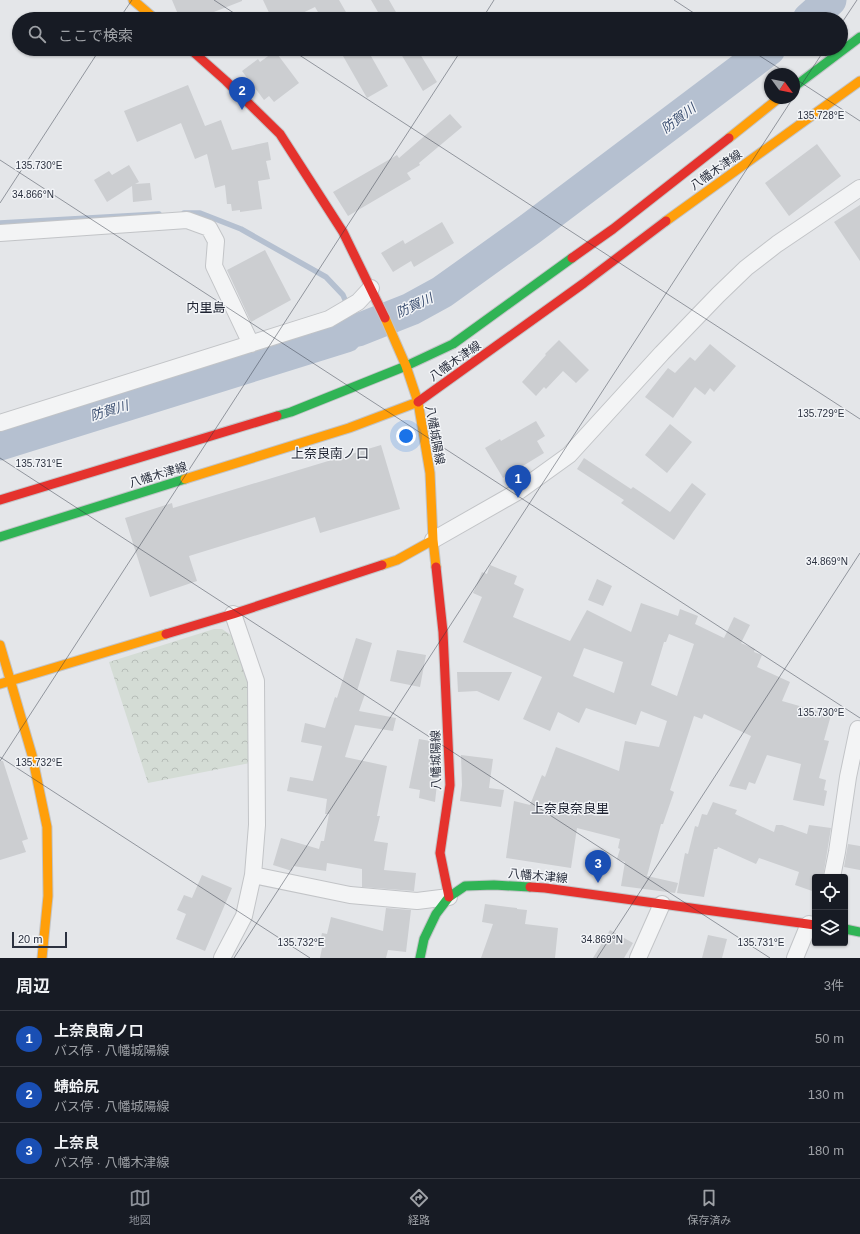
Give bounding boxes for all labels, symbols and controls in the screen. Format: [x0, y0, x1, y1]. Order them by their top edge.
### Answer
search box [12, 12, 848, 56]
icon: search [26, 23, 48, 45]
text: ここで検索 [58, 27, 133, 44]
north arrow [764, 68, 800, 104]
pin: 2 [229, 77, 255, 110]
water label: 防賀川 [658, 99, 700, 136]
text: 135.728°E [798, 110, 845, 121]
street label: 八幡木津線 [687, 147, 745, 193]
text: 135.730°E [16, 160, 63, 171]
text: 34.866°N [12, 189, 54, 200]
water label: 防賀川 [393, 290, 437, 320]
district label: 内里島 [186, 300, 226, 315]
street label: 八幡木津線 [426, 338, 484, 384]
water label: 防賀川 [88, 397, 132, 423]
street label: 八幡城陽線 [423, 404, 447, 466]
text: 135.729°E [798, 408, 845, 419]
your location [396, 426, 416, 446]
district label: 上奈良南ノ口 [291, 446, 369, 461]
text: 135.731°E [16, 458, 63, 469]
street label: 八幡木津線 [127, 460, 189, 490]
pin: 1 [505, 465, 531, 498]
text: 34.869°N [806, 556, 848, 567]
text: 135.730°E [798, 707, 845, 718]
street label: 八幡城陽線 [428, 730, 444, 790]
text: 135.732°E [16, 757, 63, 768]
district label: 上奈良奈良里 [531, 801, 609, 816]
pin: 3 [585, 850, 611, 883]
street label: 八幡木津線 [507, 866, 569, 886]
map controls [812, 874, 848, 946]
button: locate [812, 874, 848, 910]
button: layers [812, 910, 848, 946]
scale bar [12, 930, 67, 949]
text: 20 m [18, 933, 42, 945]
text: 34.869°N [581, 934, 623, 945]
text: 135.732°E [278, 937, 325, 948]
text: 135.731°E [738, 937, 785, 948]
text: 周辺 [16, 977, 50, 996]
text: 3件 [824, 978, 844, 993]
text: 上奈良南ノ口 [54, 1022, 144, 1039]
text: 1 [25, 1031, 33, 1046]
text: 50 m [815, 1031, 844, 1046]
text: バス停 · 八幡城陽線 [54, 1043, 170, 1058]
text: 蜻蛉尻 [54, 1078, 99, 1095]
text: 2 [25, 1087, 33, 1102]
text: 130 m [808, 1087, 844, 1102]
text: バス停 · 八幡城陽線 [54, 1099, 170, 1114]
text: 上奈良 [54, 1134, 99, 1151]
text: 3 [25, 1143, 33, 1158]
text: 180 m [808, 1143, 844, 1158]
text: バス停 · 八幡木津線 [54, 1155, 170, 1170]
tab: 地図 [129, 1187, 151, 1227]
tab: 経路 [408, 1187, 430, 1227]
tab: 保存済み [687, 1187, 731, 1227]

